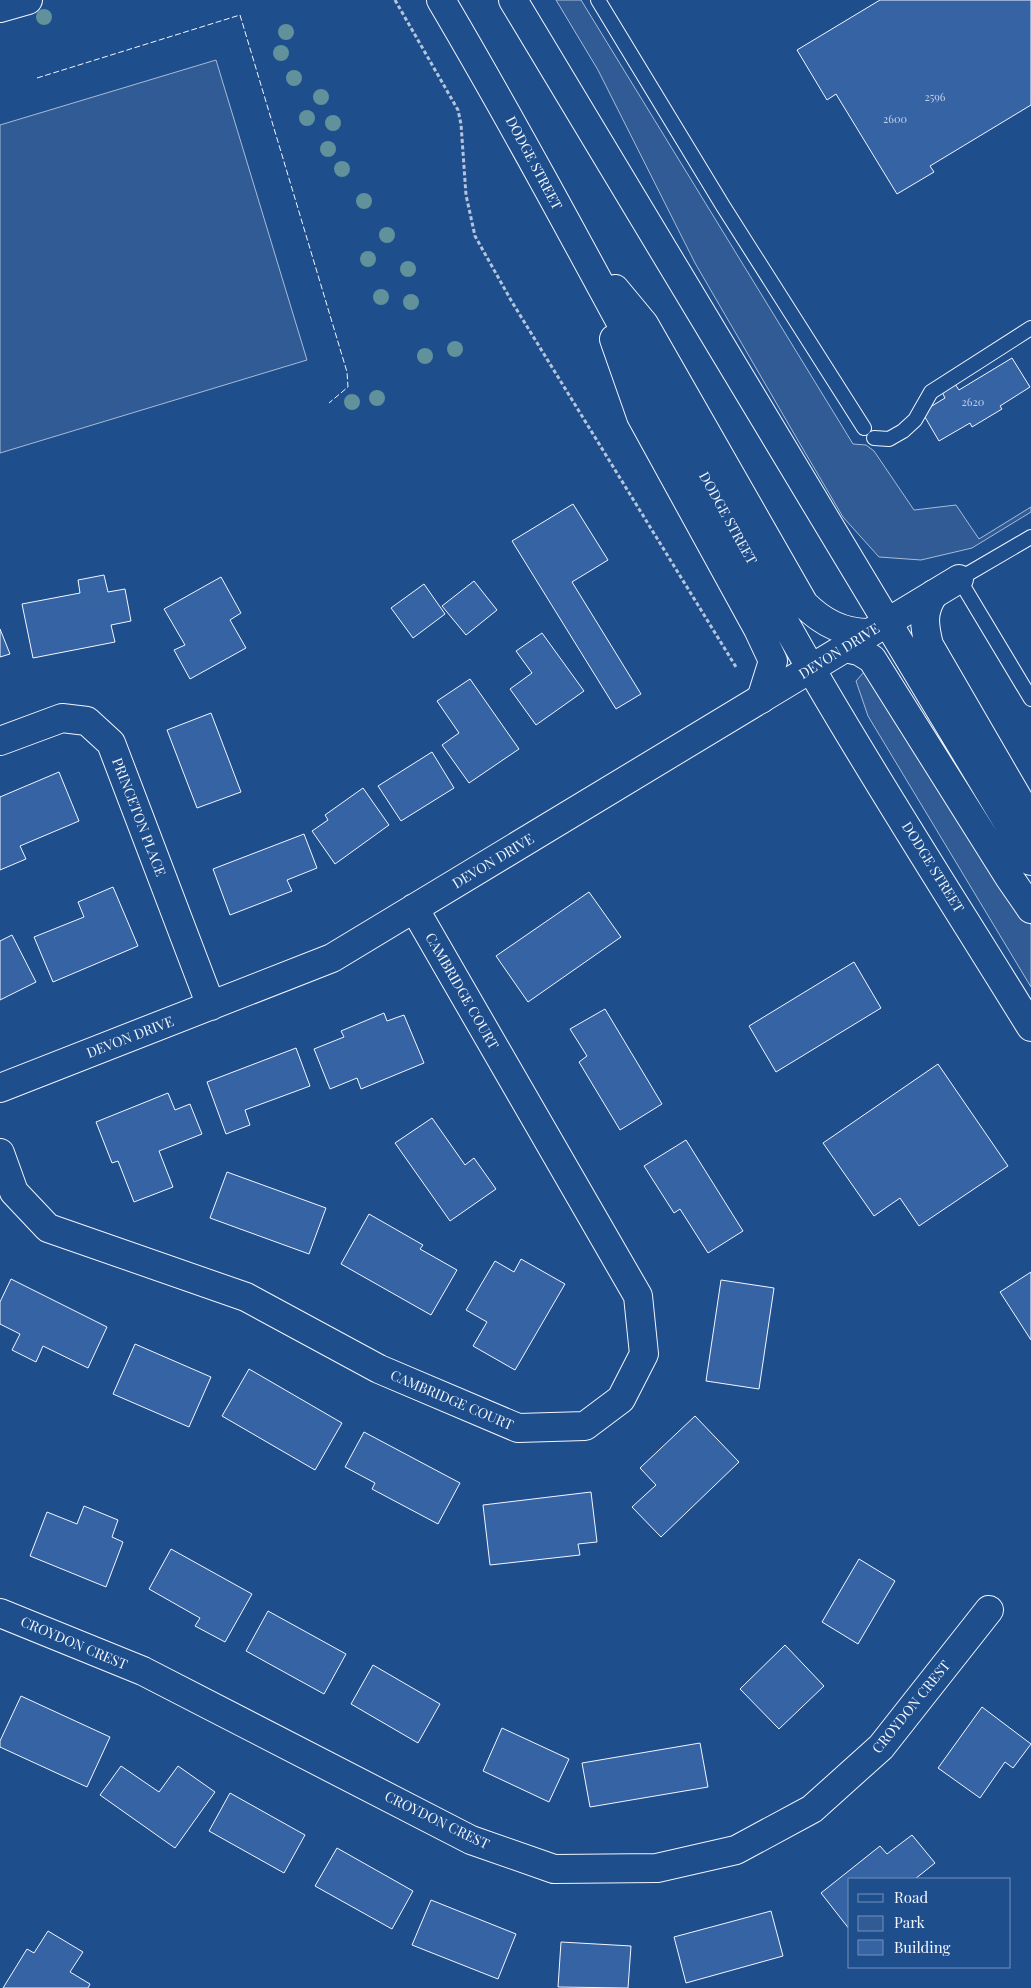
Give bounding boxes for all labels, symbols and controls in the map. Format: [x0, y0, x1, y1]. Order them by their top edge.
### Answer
house number: 2596 [924, 89, 946, 104]
house number: 2600 [883, 111, 907, 126]
street label: DODGE STREET [502, 113, 567, 213]
house number: 2620 [962, 394, 985, 409]
street label: DODGE STREET [695, 468, 762, 568]
street label: DEVON DRIVE [795, 618, 883, 683]
street label: PRINCETON PLACE [108, 755, 171, 879]
street label: DODGE STREET [898, 818, 969, 916]
street label: DEVON DRIVE [448, 829, 537, 892]
street label: CAMBRIDGE COURT [421, 929, 504, 1053]
street label: DEVON DRIVE [84, 1011, 176, 1062]
street label: CAMBRIDGE COURT [388, 1365, 517, 1434]
street label: CROYDON CREST [18, 1611, 131, 1674]
street label: CROYDON CREST [867, 1656, 954, 1757]
street label: CROYDON CREST [382, 1786, 493, 1853]
legend [848, 1878, 1011, 1968]
text: Road [894, 1887, 928, 1907]
text: Park [894, 1912, 926, 1932]
text: Building [894, 1937, 951, 1957]

